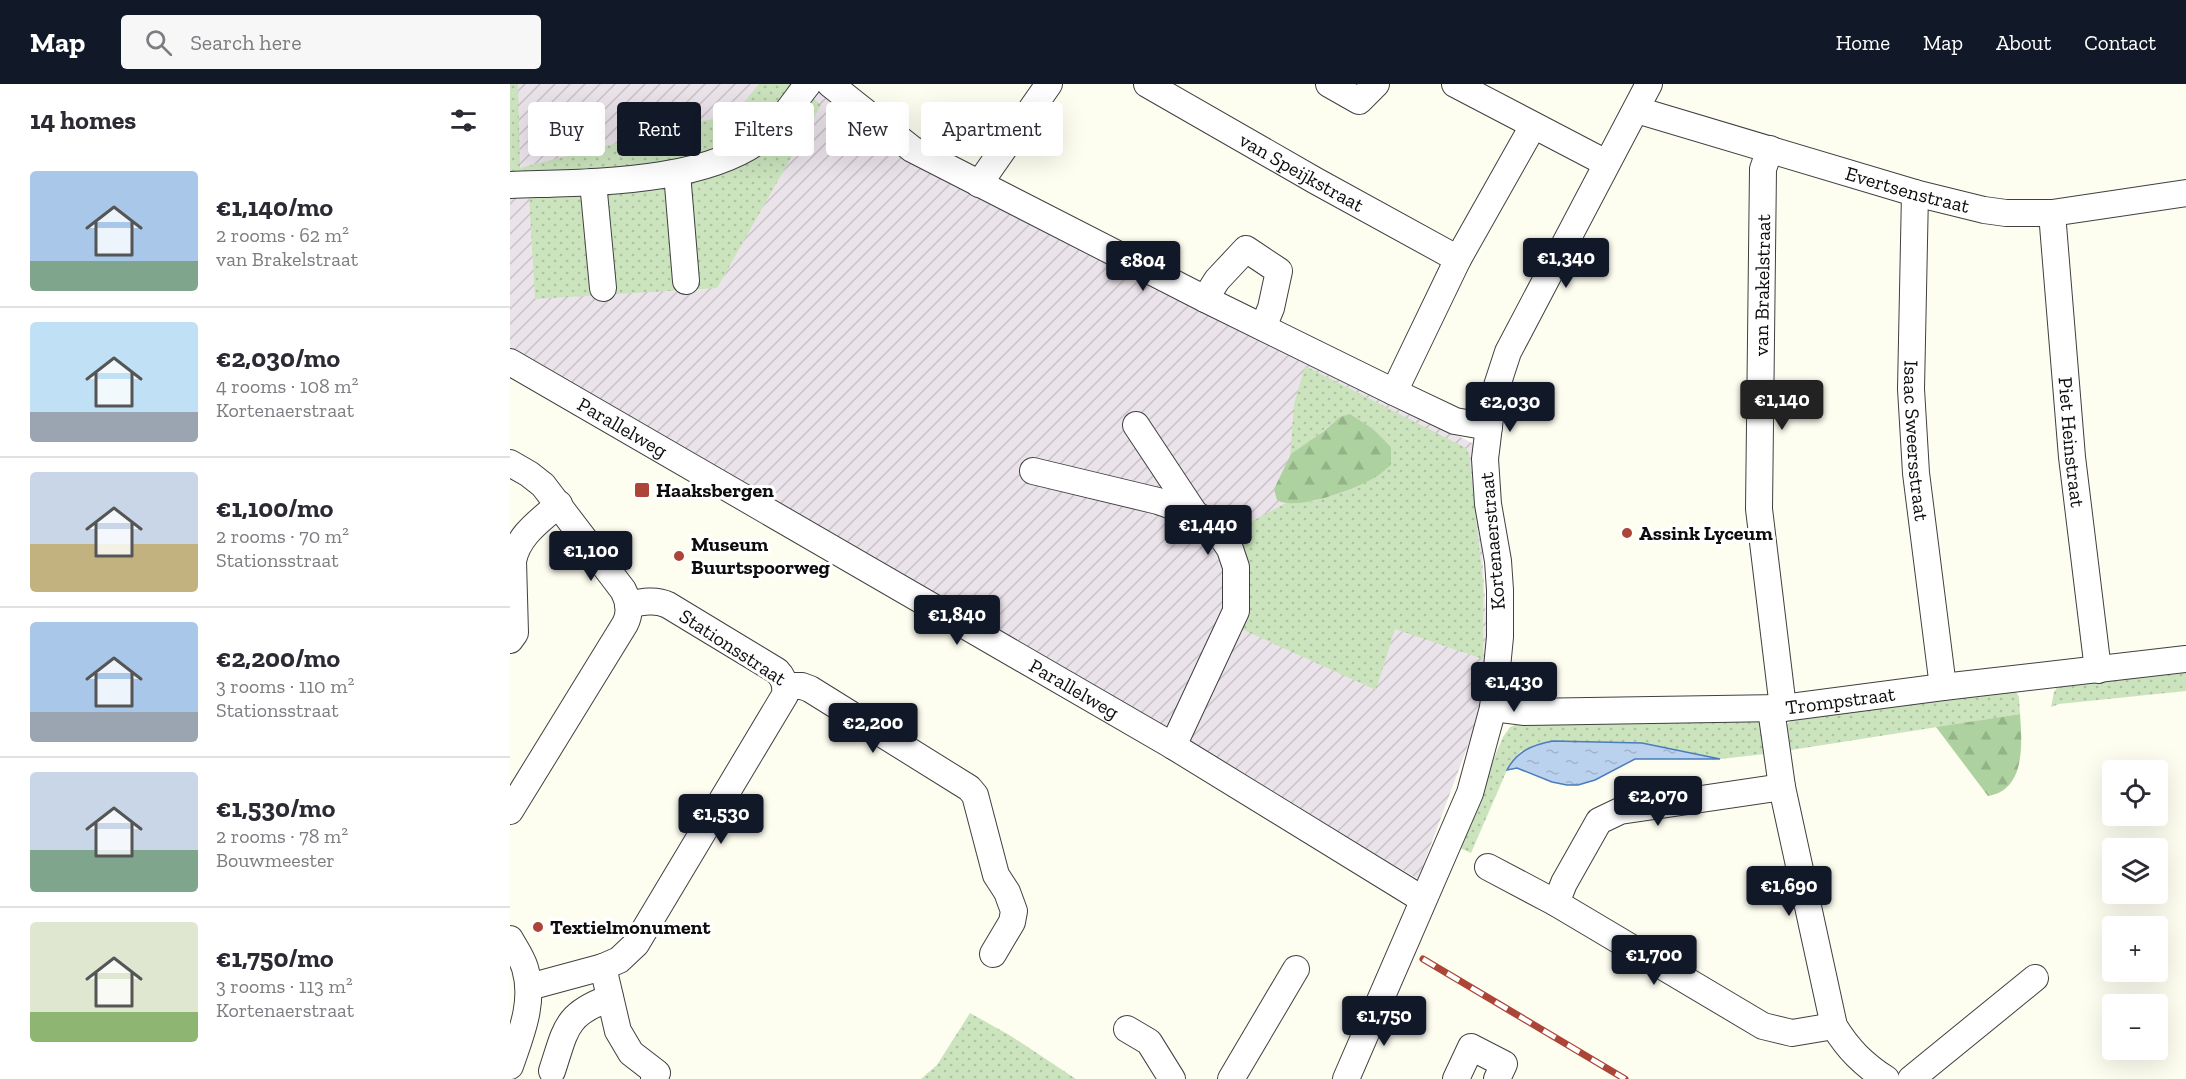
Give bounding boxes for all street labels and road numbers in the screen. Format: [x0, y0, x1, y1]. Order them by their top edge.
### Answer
street label: van Speijkstraat [1235, 128, 1369, 217]
street label: Evertsenstraat [1843, 161, 1973, 218]
street label: van Brakelstraat [1749, 213, 1775, 356]
street label: Isaac Sweersstraat [1899, 360, 1934, 523]
street label: Piet Heinstraat [2053, 376, 2090, 509]
street label: Parallelweg [573, 392, 672, 463]
street label: Kortenaerstraat [1474, 471, 1510, 611]
street label: Stationsstraat [675, 604, 791, 691]
street label: Parallelweg [1025, 653, 1123, 724]
street label: Trompstraat [1784, 681, 1897, 720]

